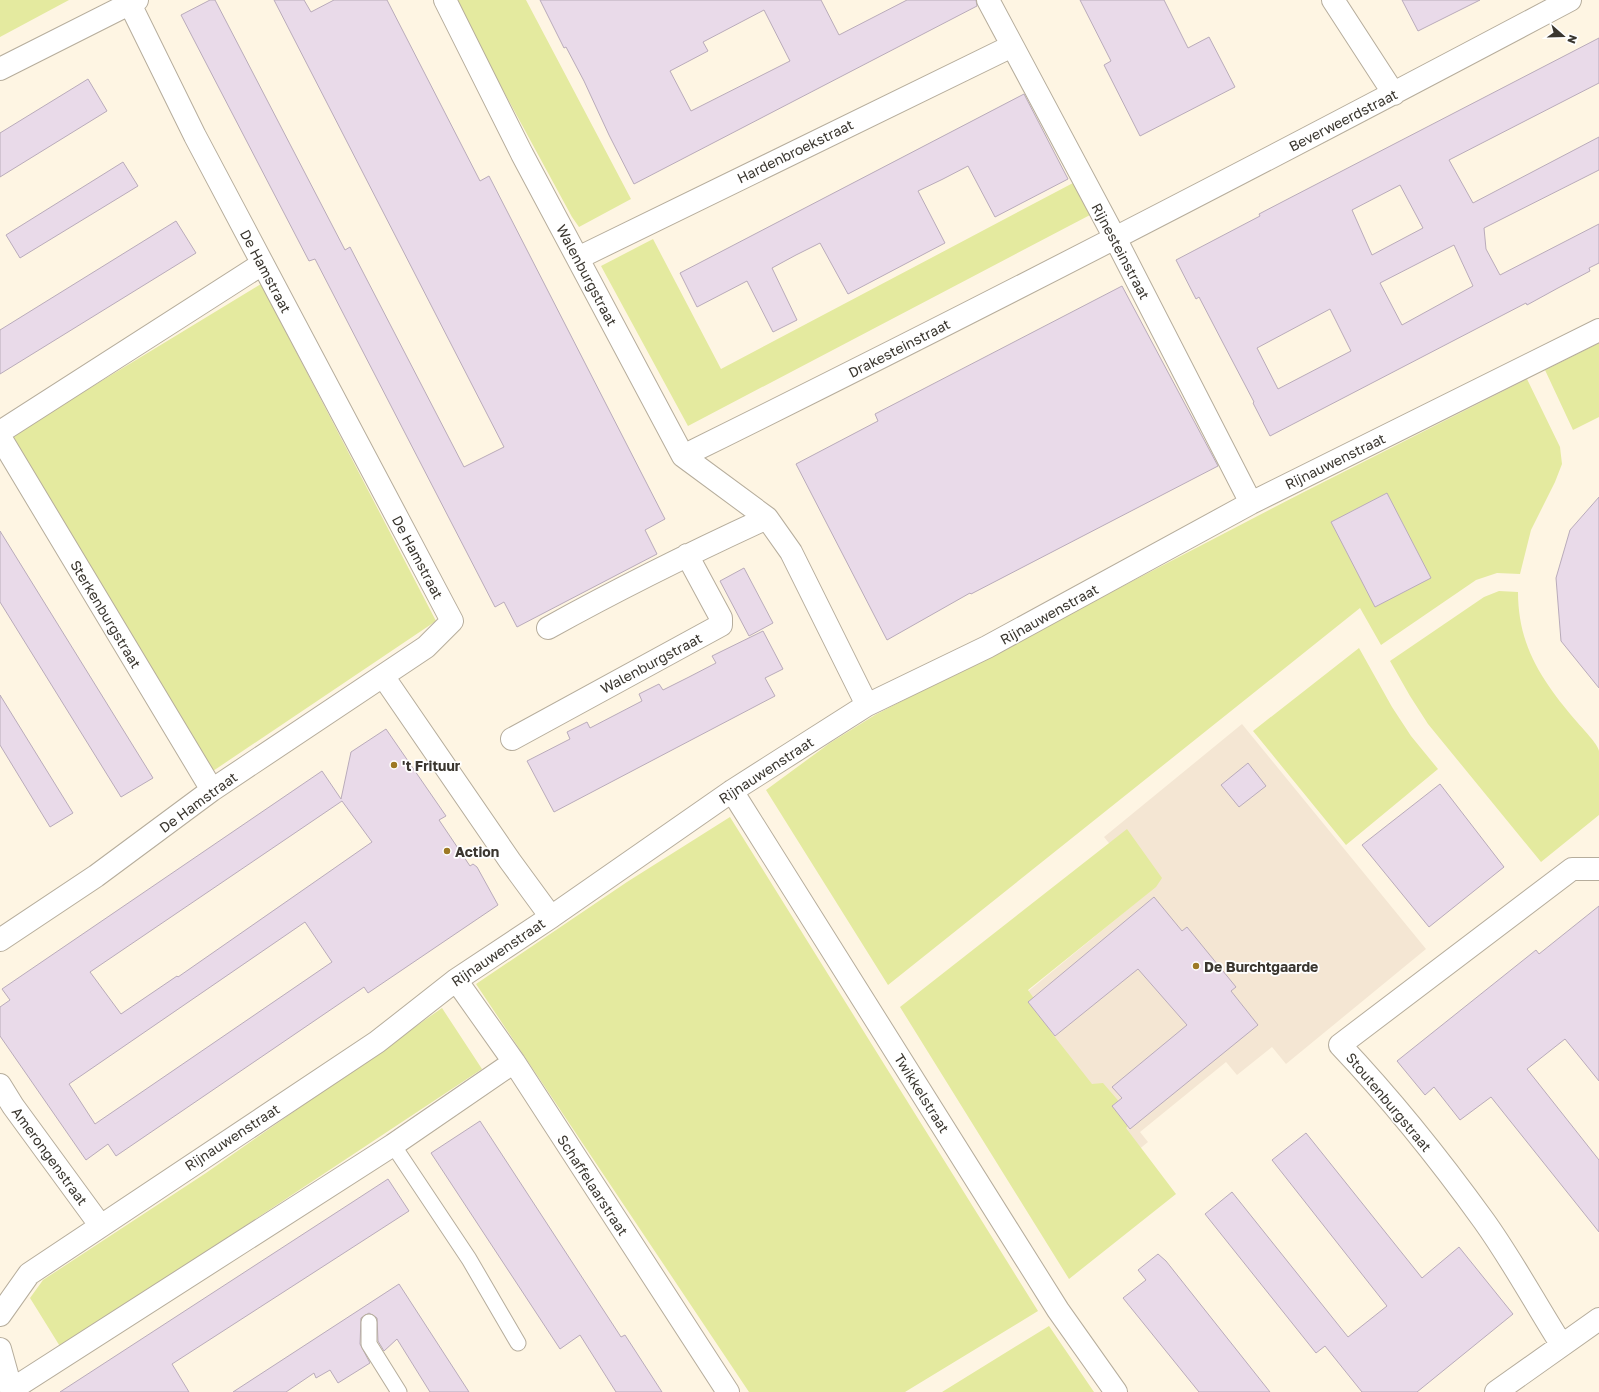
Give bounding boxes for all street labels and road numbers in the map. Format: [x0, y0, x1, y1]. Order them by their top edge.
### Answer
street label: Beverweerdstraat [1286, 85, 1400, 155]
street label: Hardenbroekstraat [734, 115, 856, 187]
street label: Rijnesteinstraat [1088, 200, 1154, 302]
street label: Walenburgstraat [553, 221, 621, 329]
street label: De Hamstraat [237, 226, 295, 316]
street label: Drakesteinstraat [845, 315, 953, 381]
street label: Rijnauwenstraat [1282, 429, 1388, 493]
street label: De Hamstraat [389, 512, 447, 602]
street label: Sterkenburgstraat [67, 557, 145, 671]
street label: Rijnauwenstraat [997, 580, 1101, 648]
street label: Walenburgstraat [597, 629, 705, 697]
street label: Rijnauwenstraat [715, 733, 817, 807]
street label: De Hamstraat [156, 768, 240, 836]
street label: Rijnauwenstraat [448, 914, 548, 990]
street label: Stoutenburgstraat [1343, 1049, 1435, 1155]
street label: Twikkelstraat [891, 1050, 953, 1136]
street label: Rijnauwenstraat [181, 1100, 283, 1174]
street label: Amerongenstraat [9, 1104, 91, 1208]
street label: Schaffelaarstraat [554, 1131, 632, 1239]

